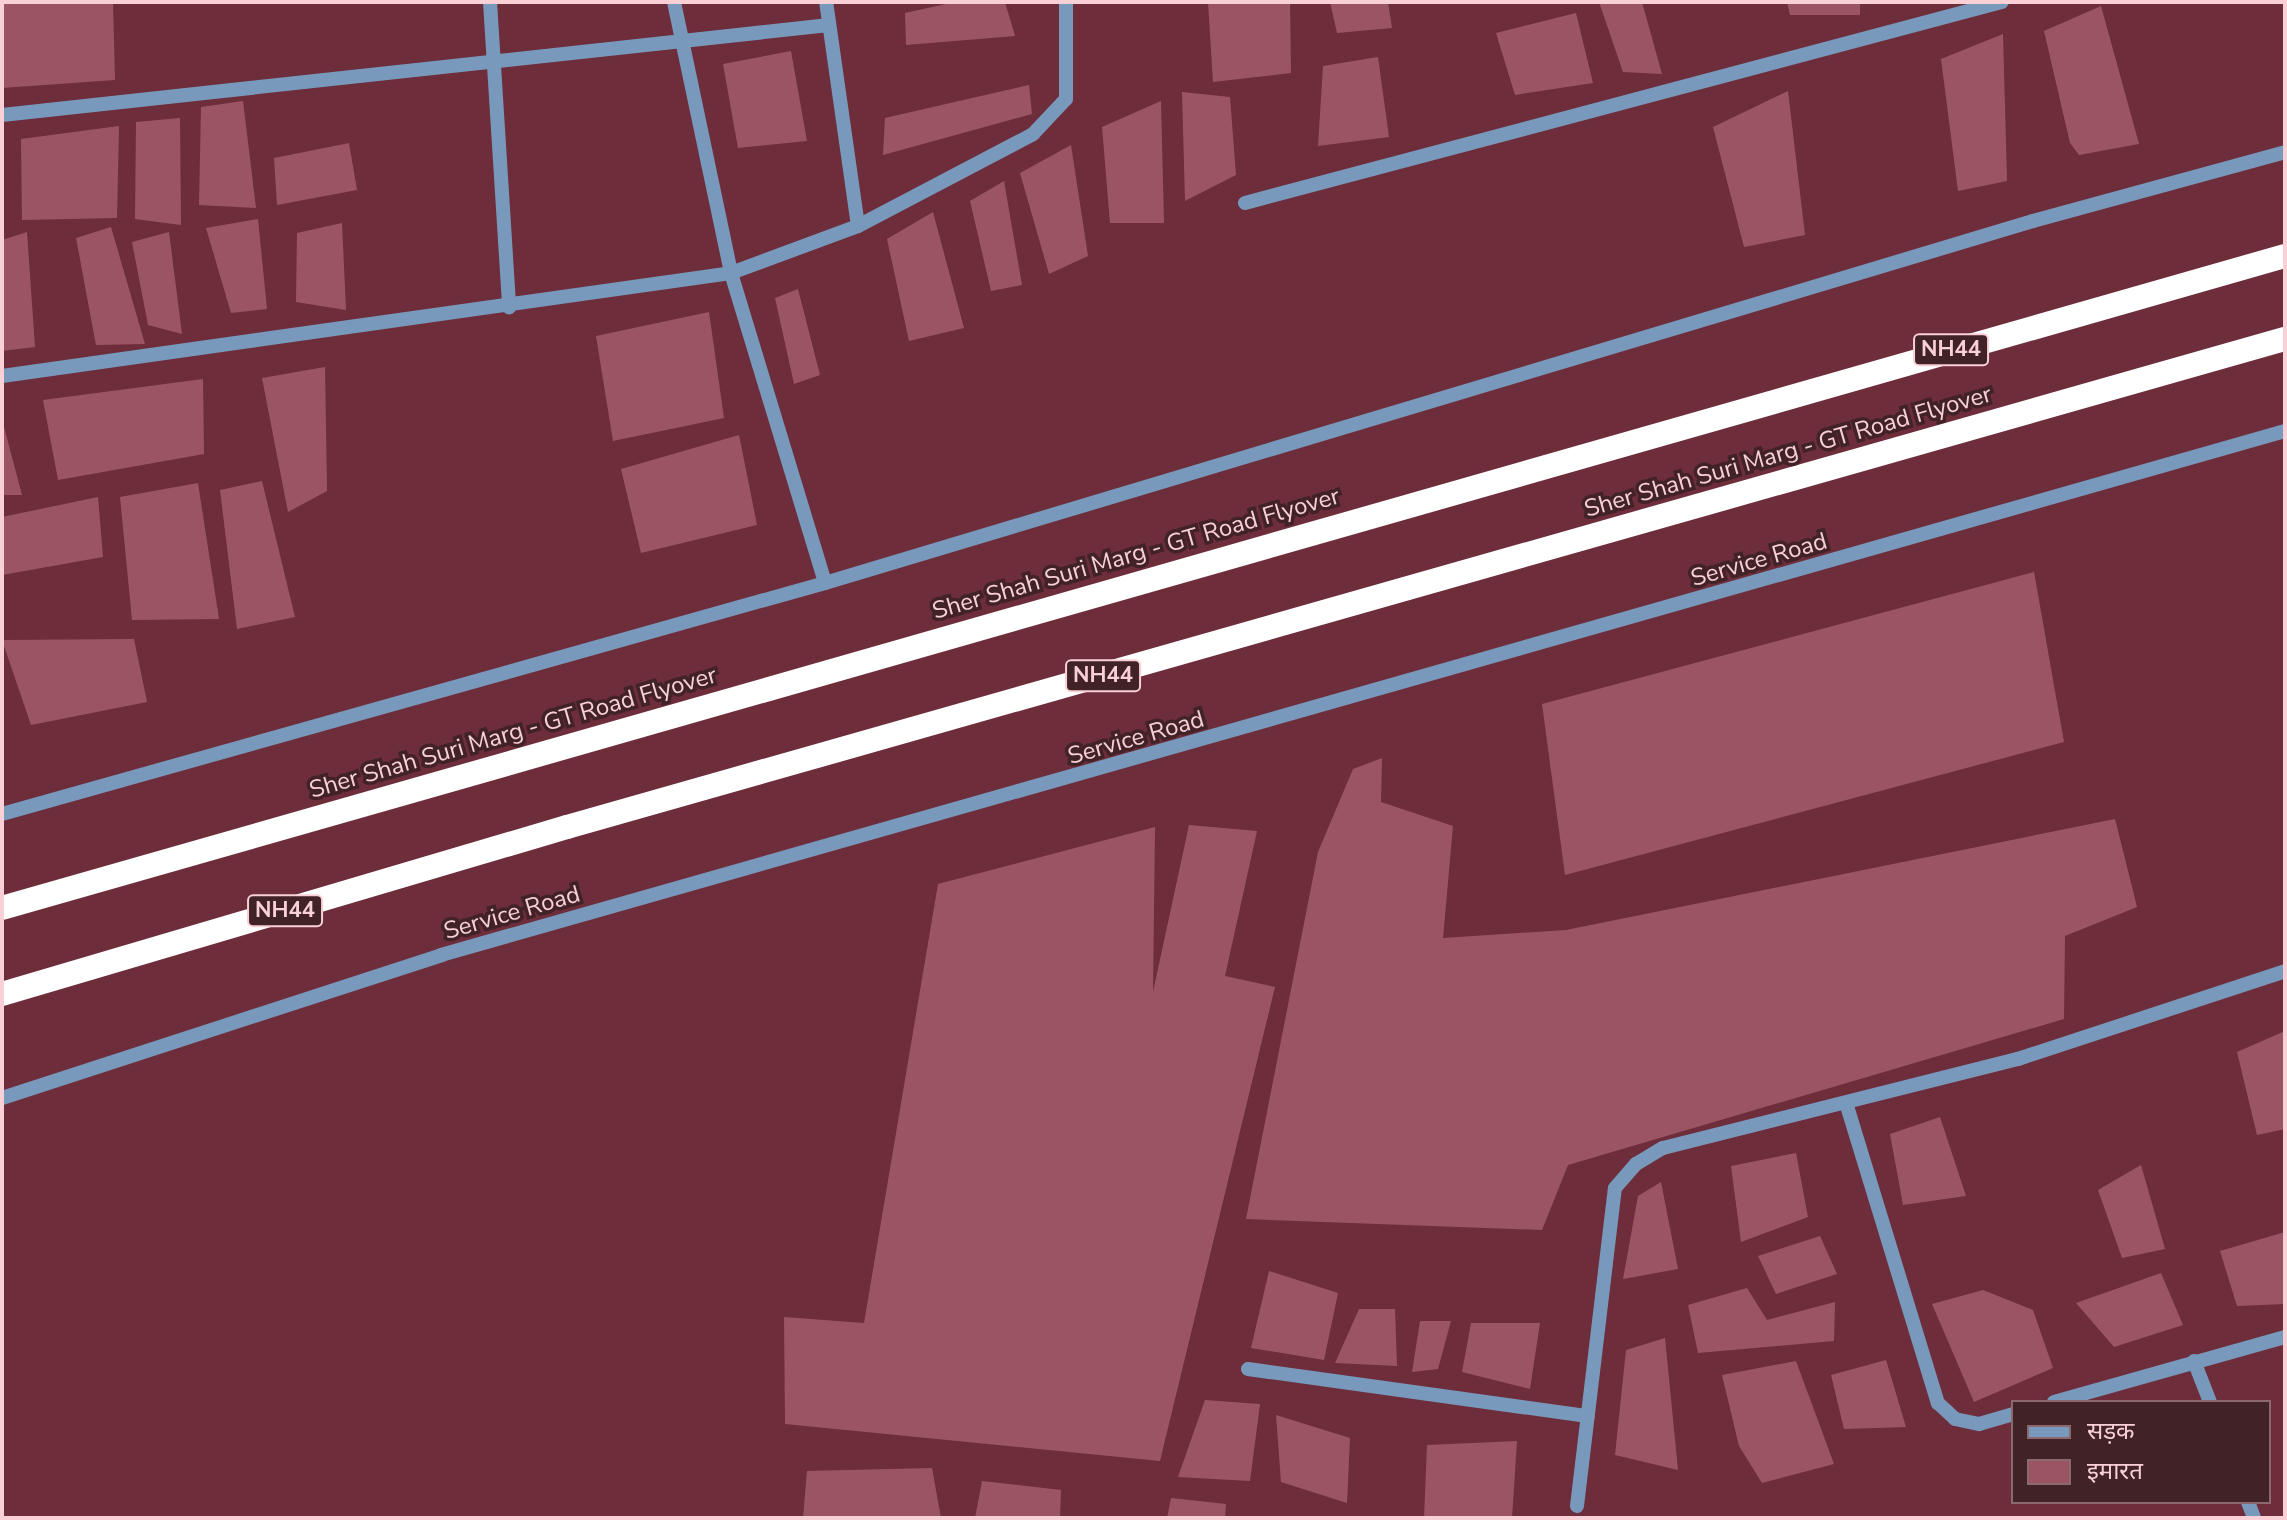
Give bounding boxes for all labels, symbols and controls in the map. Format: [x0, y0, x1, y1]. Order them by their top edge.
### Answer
road number: NH44 [1913, 332, 1989, 368]
street label: Sher Shah Suri Marg - GT Road Flyover [1581, 380, 1995, 524]
street label: Sher Shah Suri Marg - GT Road Flyover [929, 482, 1343, 626]
street label: Service Road [1688, 527, 1830, 593]
road number: NH44 [1065, 658, 1141, 694]
street label: Sher Shah Suri Marg - GT Road Flyover [306, 661, 720, 805]
street label: Service Road [1065, 705, 1207, 771]
street label: Service Road [441, 880, 583, 946]
road number: NH44 [247, 893, 323, 929]
legend [2011, 1400, 2271, 1504]
text: सड़क [2087, 1415, 2135, 1447]
text: इमारत [2087, 1455, 2143, 1487]

